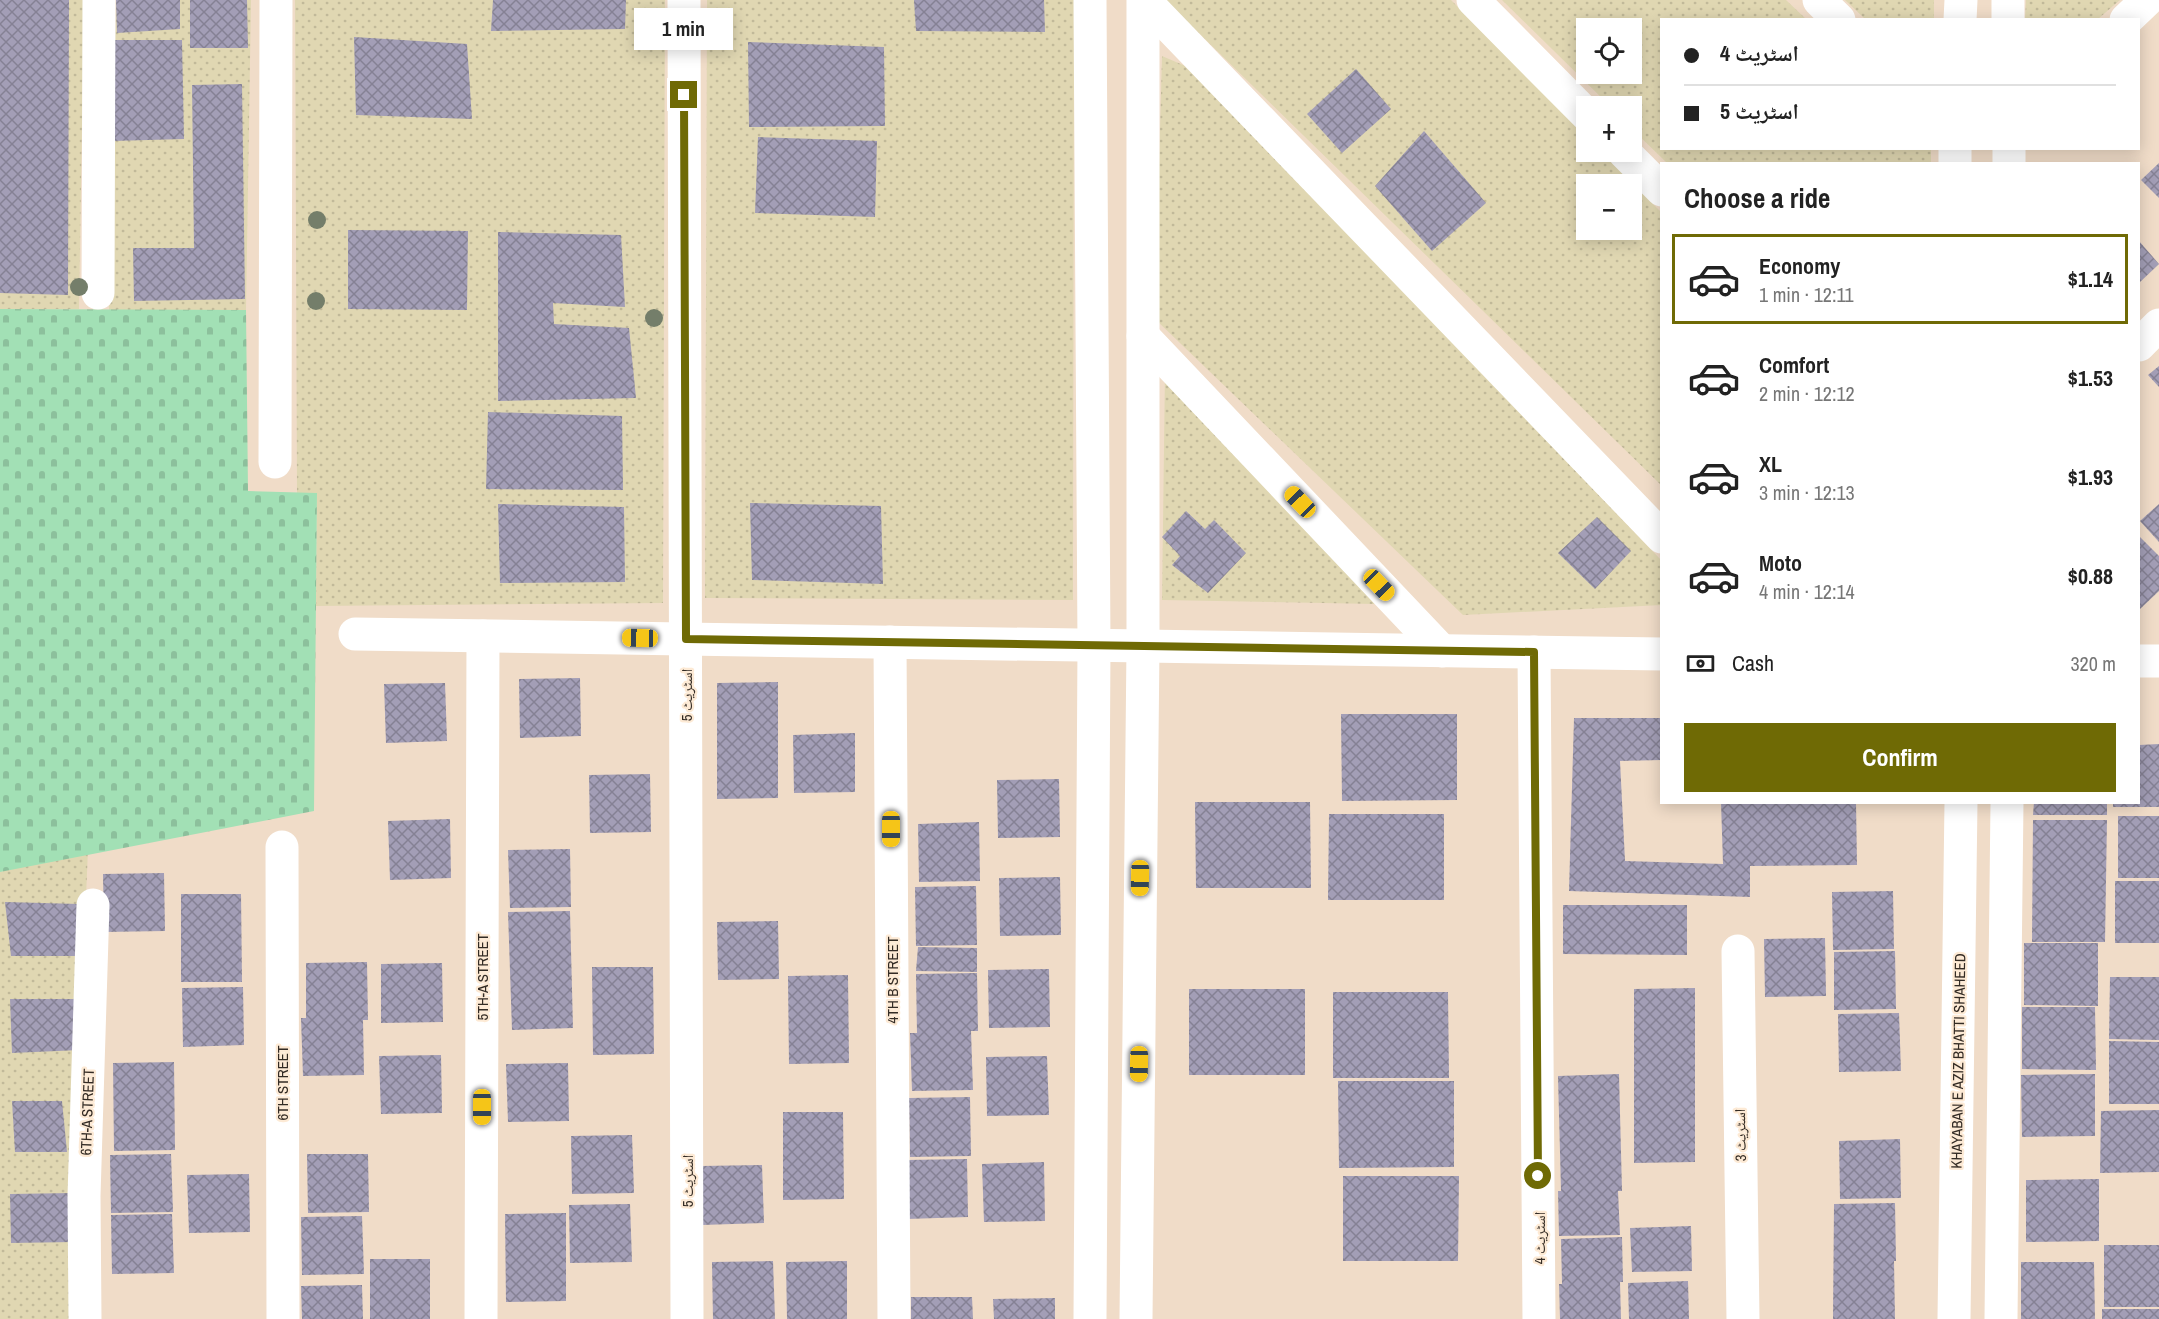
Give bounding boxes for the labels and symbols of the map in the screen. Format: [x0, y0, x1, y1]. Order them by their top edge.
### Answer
callout: 1 min [634, 8, 734, 50]
route end [670, 81, 697, 108]
car [1281, 483, 1319, 521]
car [1360, 566, 1398, 604]
car [622, 629, 658, 647]
street label: اسٹریٹ 5 [676, 669, 697, 721]
car [882, 811, 900, 847]
car [1131, 860, 1149, 896]
street label: 5TH-A STREET [472, 933, 493, 1020]
street label: 4TH B STREET [882, 936, 903, 1023]
street label: KHAYABAN E AZIZ BHATTI SHAHEED [1946, 953, 1970, 1169]
street label: 6TH STREET [272, 1045, 293, 1121]
car [1130, 1046, 1148, 1082]
street label: 6TH-A STREET [75, 1068, 99, 1156]
car [473, 1089, 491, 1125]
street label: اسٹریٹ 3 [1729, 1109, 1751, 1161]
street label: اسٹریٹ 5 [677, 1155, 698, 1207]
route start [1524, 1162, 1551, 1189]
street label: اسٹریٹ 4 [1529, 1212, 1550, 1264]

